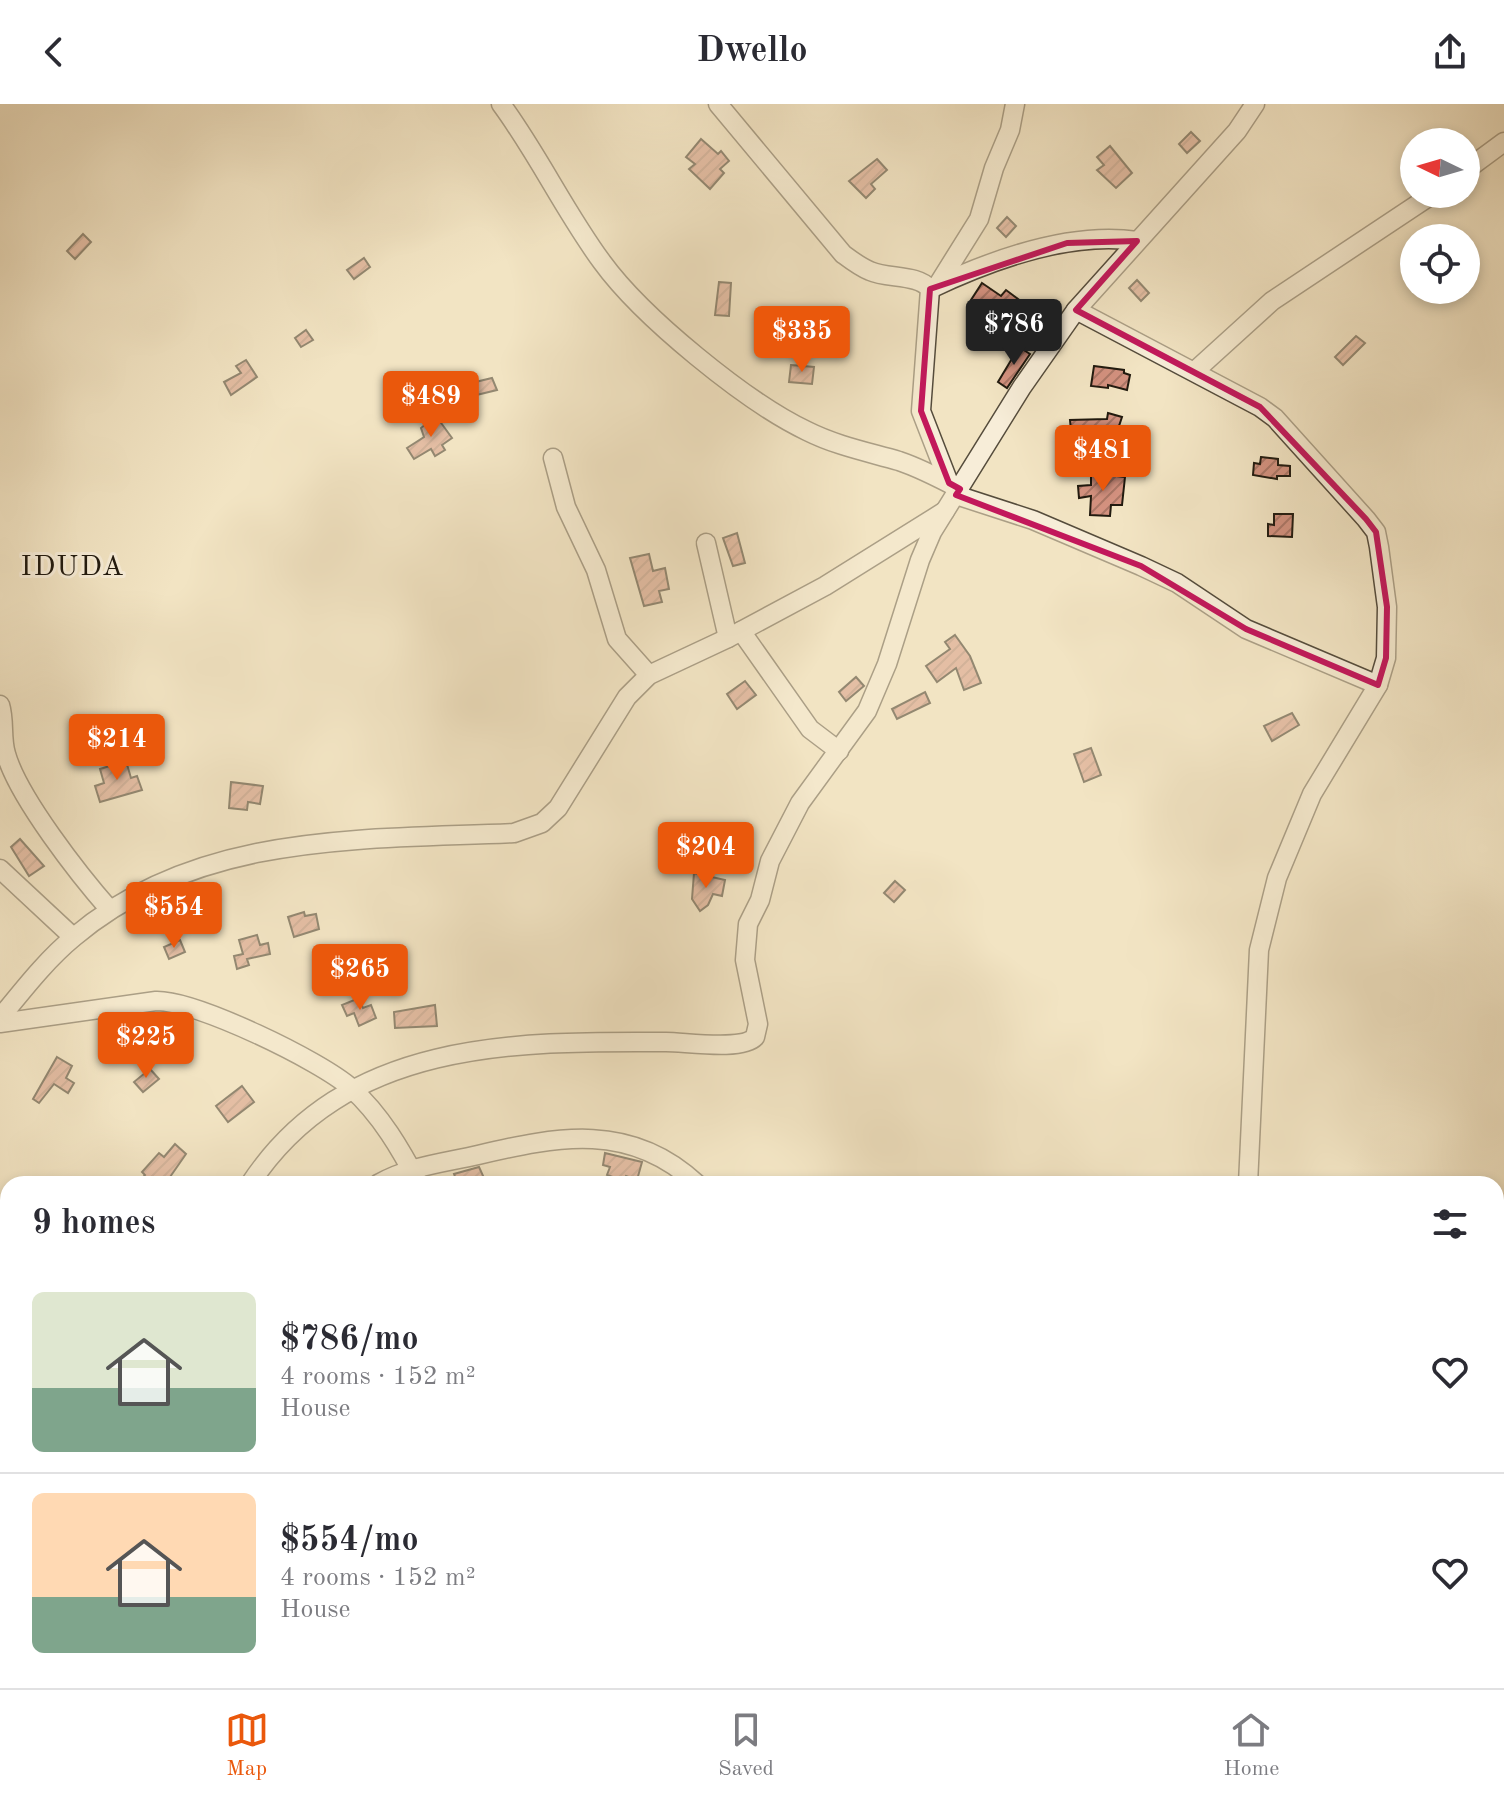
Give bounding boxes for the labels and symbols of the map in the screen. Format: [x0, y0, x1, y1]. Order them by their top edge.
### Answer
north arrow [1400, 128, 1480, 208]
pin: $786 [967, 299, 1061, 367]
pin: $335 [755, 306, 849, 374]
pin: $489 [384, 371, 478, 439]
pin: $481 [1056, 425, 1150, 493]
district label: IDUDA [21, 554, 125, 582]
pin: $214 [70, 714, 164, 782]
pin: $204 [659, 822, 753, 890]
pin: $554 [127, 882, 221, 950]
pin: $265 [313, 944, 407, 1012]
pin: $225 [99, 1012, 193, 1080]

